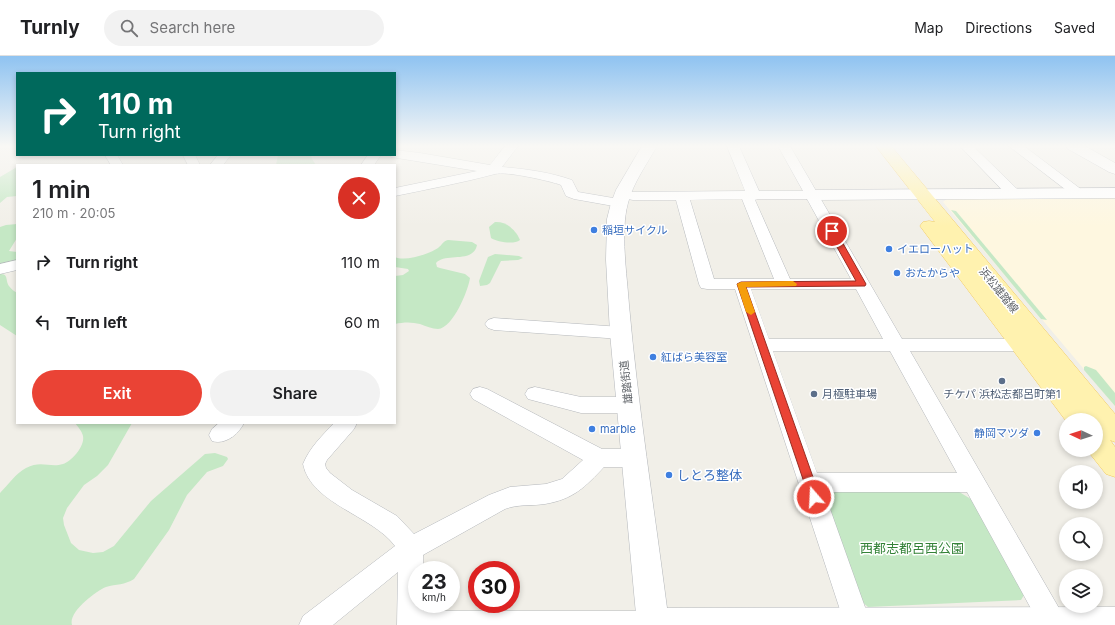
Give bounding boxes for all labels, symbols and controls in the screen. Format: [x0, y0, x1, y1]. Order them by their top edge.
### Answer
search box [104, 10, 384, 46]
text: Turnly [20, 16, 80, 39]
icon: search [118, 17, 140, 39]
text: Search here [150, 18, 235, 37]
text: Map [914, 19, 943, 36]
text: Directions [965, 19, 1032, 36]
text: Saved [1054, 19, 1095, 36]
text: 110 m [98, 87, 173, 121]
icon: right [32, 88, 84, 140]
text: Turn right [98, 121, 181, 142]
text: 1 min [32, 175, 91, 204]
button: close [338, 177, 380, 219]
text: 210 m · 20:05 [32, 205, 116, 221]
pin [815, 214, 849, 248]
icon: arrive [821, 220, 843, 242]
place label: 稲垣サイクル [602, 223, 667, 237]
marker: 稲垣サイクル [589, 225, 599, 235]
place label: イエローハット [897, 242, 974, 256]
marker: イエローハット [884, 244, 894, 254]
icon: right [32, 251, 54, 273]
text: Turn right [66, 253, 138, 272]
text: 110 m [341, 253, 380, 272]
street label: 浜松雄踏線 [976, 264, 1022, 316]
place label: おたからや [905, 266, 960, 280]
marker: おたからや [892, 268, 902, 278]
icon: left [32, 311, 54, 333]
text: Turn left [66, 313, 127, 332]
text: 60 m [344, 313, 380, 332]
place label: 紅ばら美容室 [661, 350, 727, 364]
marker: 紅ばら美容室 [648, 352, 658, 362]
street label: 雄踏街道 [617, 359, 635, 405]
button: Exit [32, 370, 202, 416]
button: Share [210, 370, 380, 416]
marker: チケパ 浜松志都呂町第1 [997, 376, 1007, 386]
place label: 月極駐車場 [822, 387, 877, 401]
place label: チケパ 浜松志都呂町第1 [943, 387, 1061, 401]
marker: 月極駐車場 [809, 389, 819, 399]
north arrow [1059, 413, 1103, 457]
map controls [1059, 413, 1103, 613]
place label: marble [600, 422, 636, 436]
marker: marble [587, 424, 597, 434]
place label: 静岡マツダ [974, 426, 1029, 440]
marker: 静岡マツダ [1032, 428, 1042, 438]
button: sound [1059, 465, 1103, 509]
place label: しとろ整体 [677, 467, 742, 483]
marker: しとろ整体 [664, 470, 674, 480]
position arrow [793, 476, 835, 518]
button: search [1059, 517, 1103, 561]
park label: 西都志都呂西公園 [860, 540, 964, 556]
speed limit sign: 30 [468, 561, 520, 613]
button: layers [1059, 569, 1103, 613]
text: 23 [421, 570, 447, 594]
text: km/h [422, 591, 446, 603]

